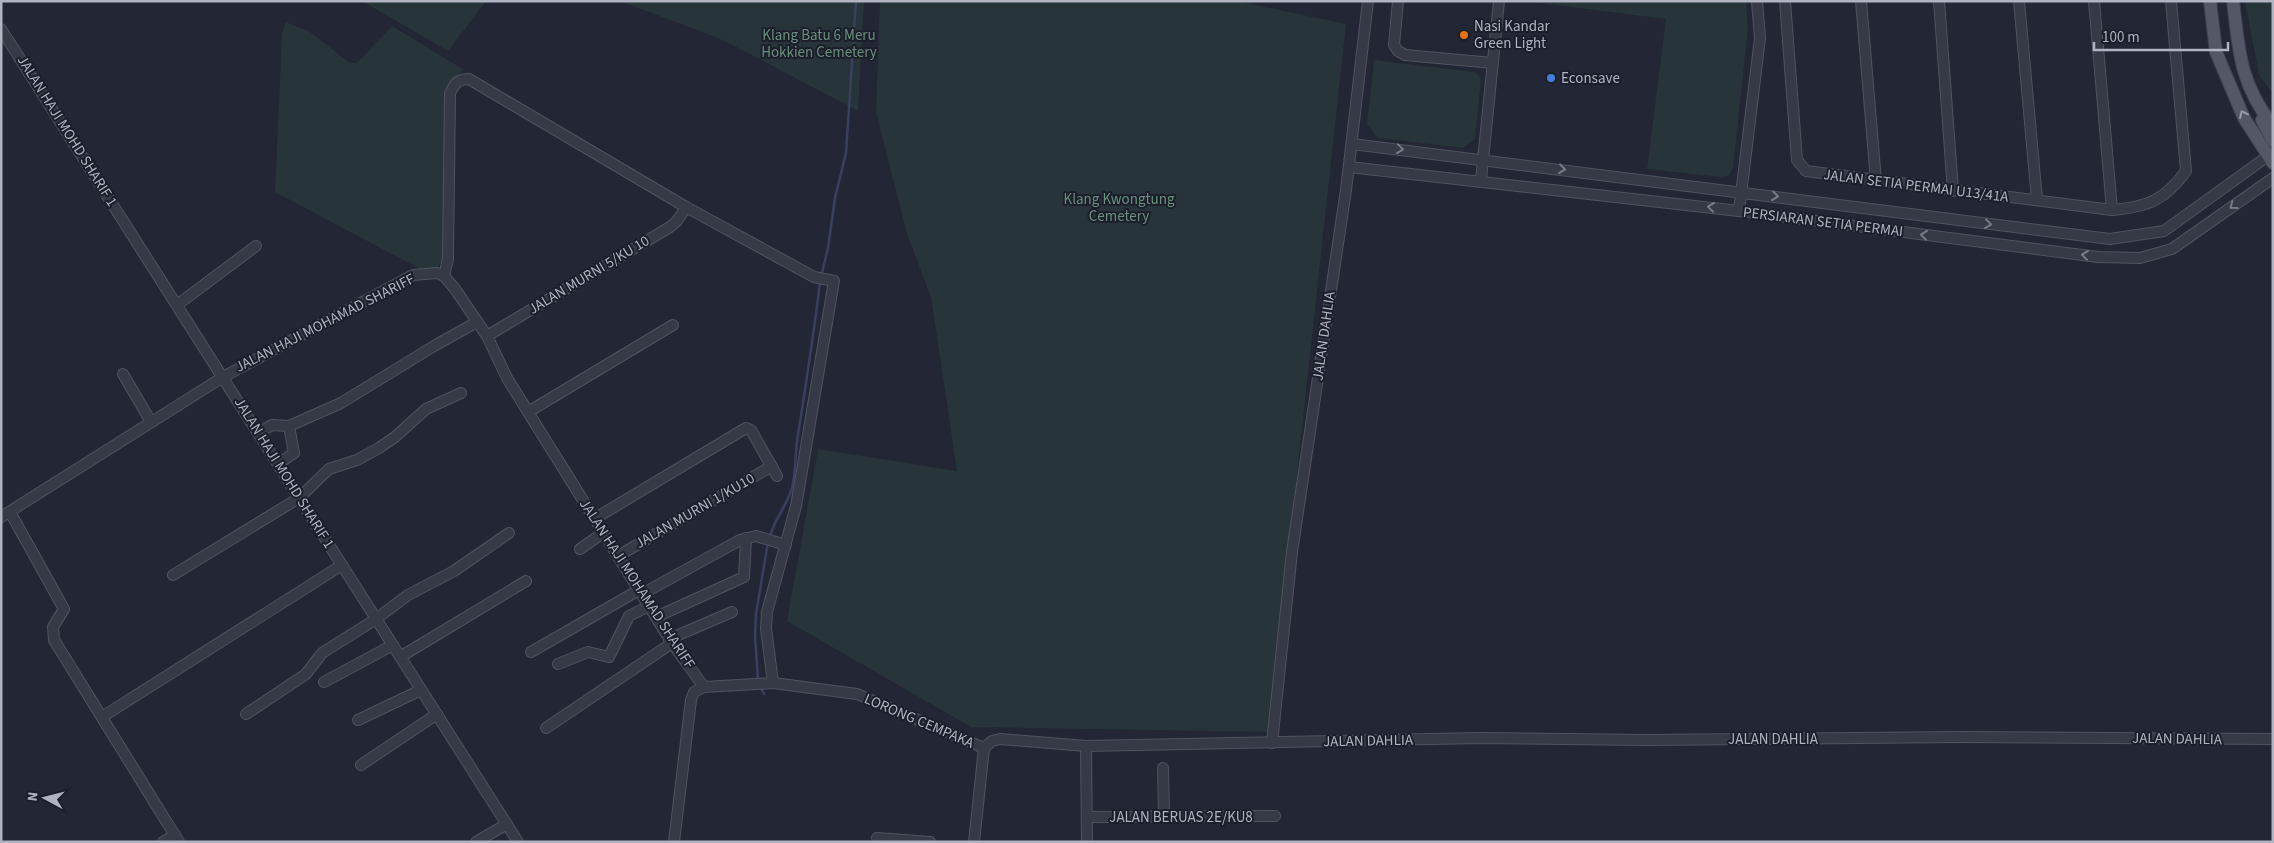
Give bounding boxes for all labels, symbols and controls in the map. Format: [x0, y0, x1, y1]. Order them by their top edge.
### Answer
place label: Nasi Kandar Green Light [1474, 16, 1551, 54]
scale bar [2094, 20, 2228, 52]
park label: Klang Batu 6 Meru Hokkien Cemetery [761, 25, 877, 63]
text: 100 m [2102, 27, 2140, 48]
marker: Nasi Kandar Green Light [1458, 29, 1470, 41]
street label: JALAN HAJI MOHD SHARIF 1 [12, 51, 122, 211]
place label: Econsave [1561, 68, 1620, 89]
marker: Econsave [1545, 72, 1557, 84]
one-way arrow [2238, 110, 2249, 119]
one-way arrow [1397, 143, 1405, 154]
one-way arrow [1558, 163, 1566, 174]
street label: JALAN SETIA PERMAI U13/41A [1822, 164, 2011, 208]
park label: Klang Kwongtung Cemetery [1064, 189, 1175, 227]
one-way arrow [1771, 190, 1779, 201]
one-way arrow [2229, 200, 2239, 209]
one-way arrow [1707, 202, 1715, 213]
street label: PERSIARAN SETIA PERMAI [1742, 202, 1904, 242]
one-way arrow [1984, 218, 1992, 228]
street label: JALAN MURNI 5/KU 10 [524, 230, 654, 320]
one-way arrow [1920, 230, 1928, 241]
one-way arrow [2081, 251, 2090, 261]
street label: JALAN HAJI MOHAMAD SHARIFF [232, 268, 419, 377]
street label: JALAN DAHLIA [1307, 289, 1341, 382]
street label: JALAN HAJI MOHD SHARIF 1 [229, 393, 339, 553]
street label: JALAN MURNI 1/KU10 [631, 468, 759, 554]
street label: JALAN HAJI MOHAMAD SHARIFF [574, 495, 700, 674]
street label: LORONG CEMPAKA [861, 688, 978, 754]
street label: JALAN DAHLIA [2132, 728, 2223, 750]
street label: JALAN DAHLIA [1728, 729, 1819, 750]
street label: JALAN DAHLIA [1323, 730, 1414, 752]
north arrow [20, 773, 70, 823]
text: N [23, 791, 44, 802]
street label: JALAN BERUAS 2E/KU8 [1109, 807, 1253, 828]

